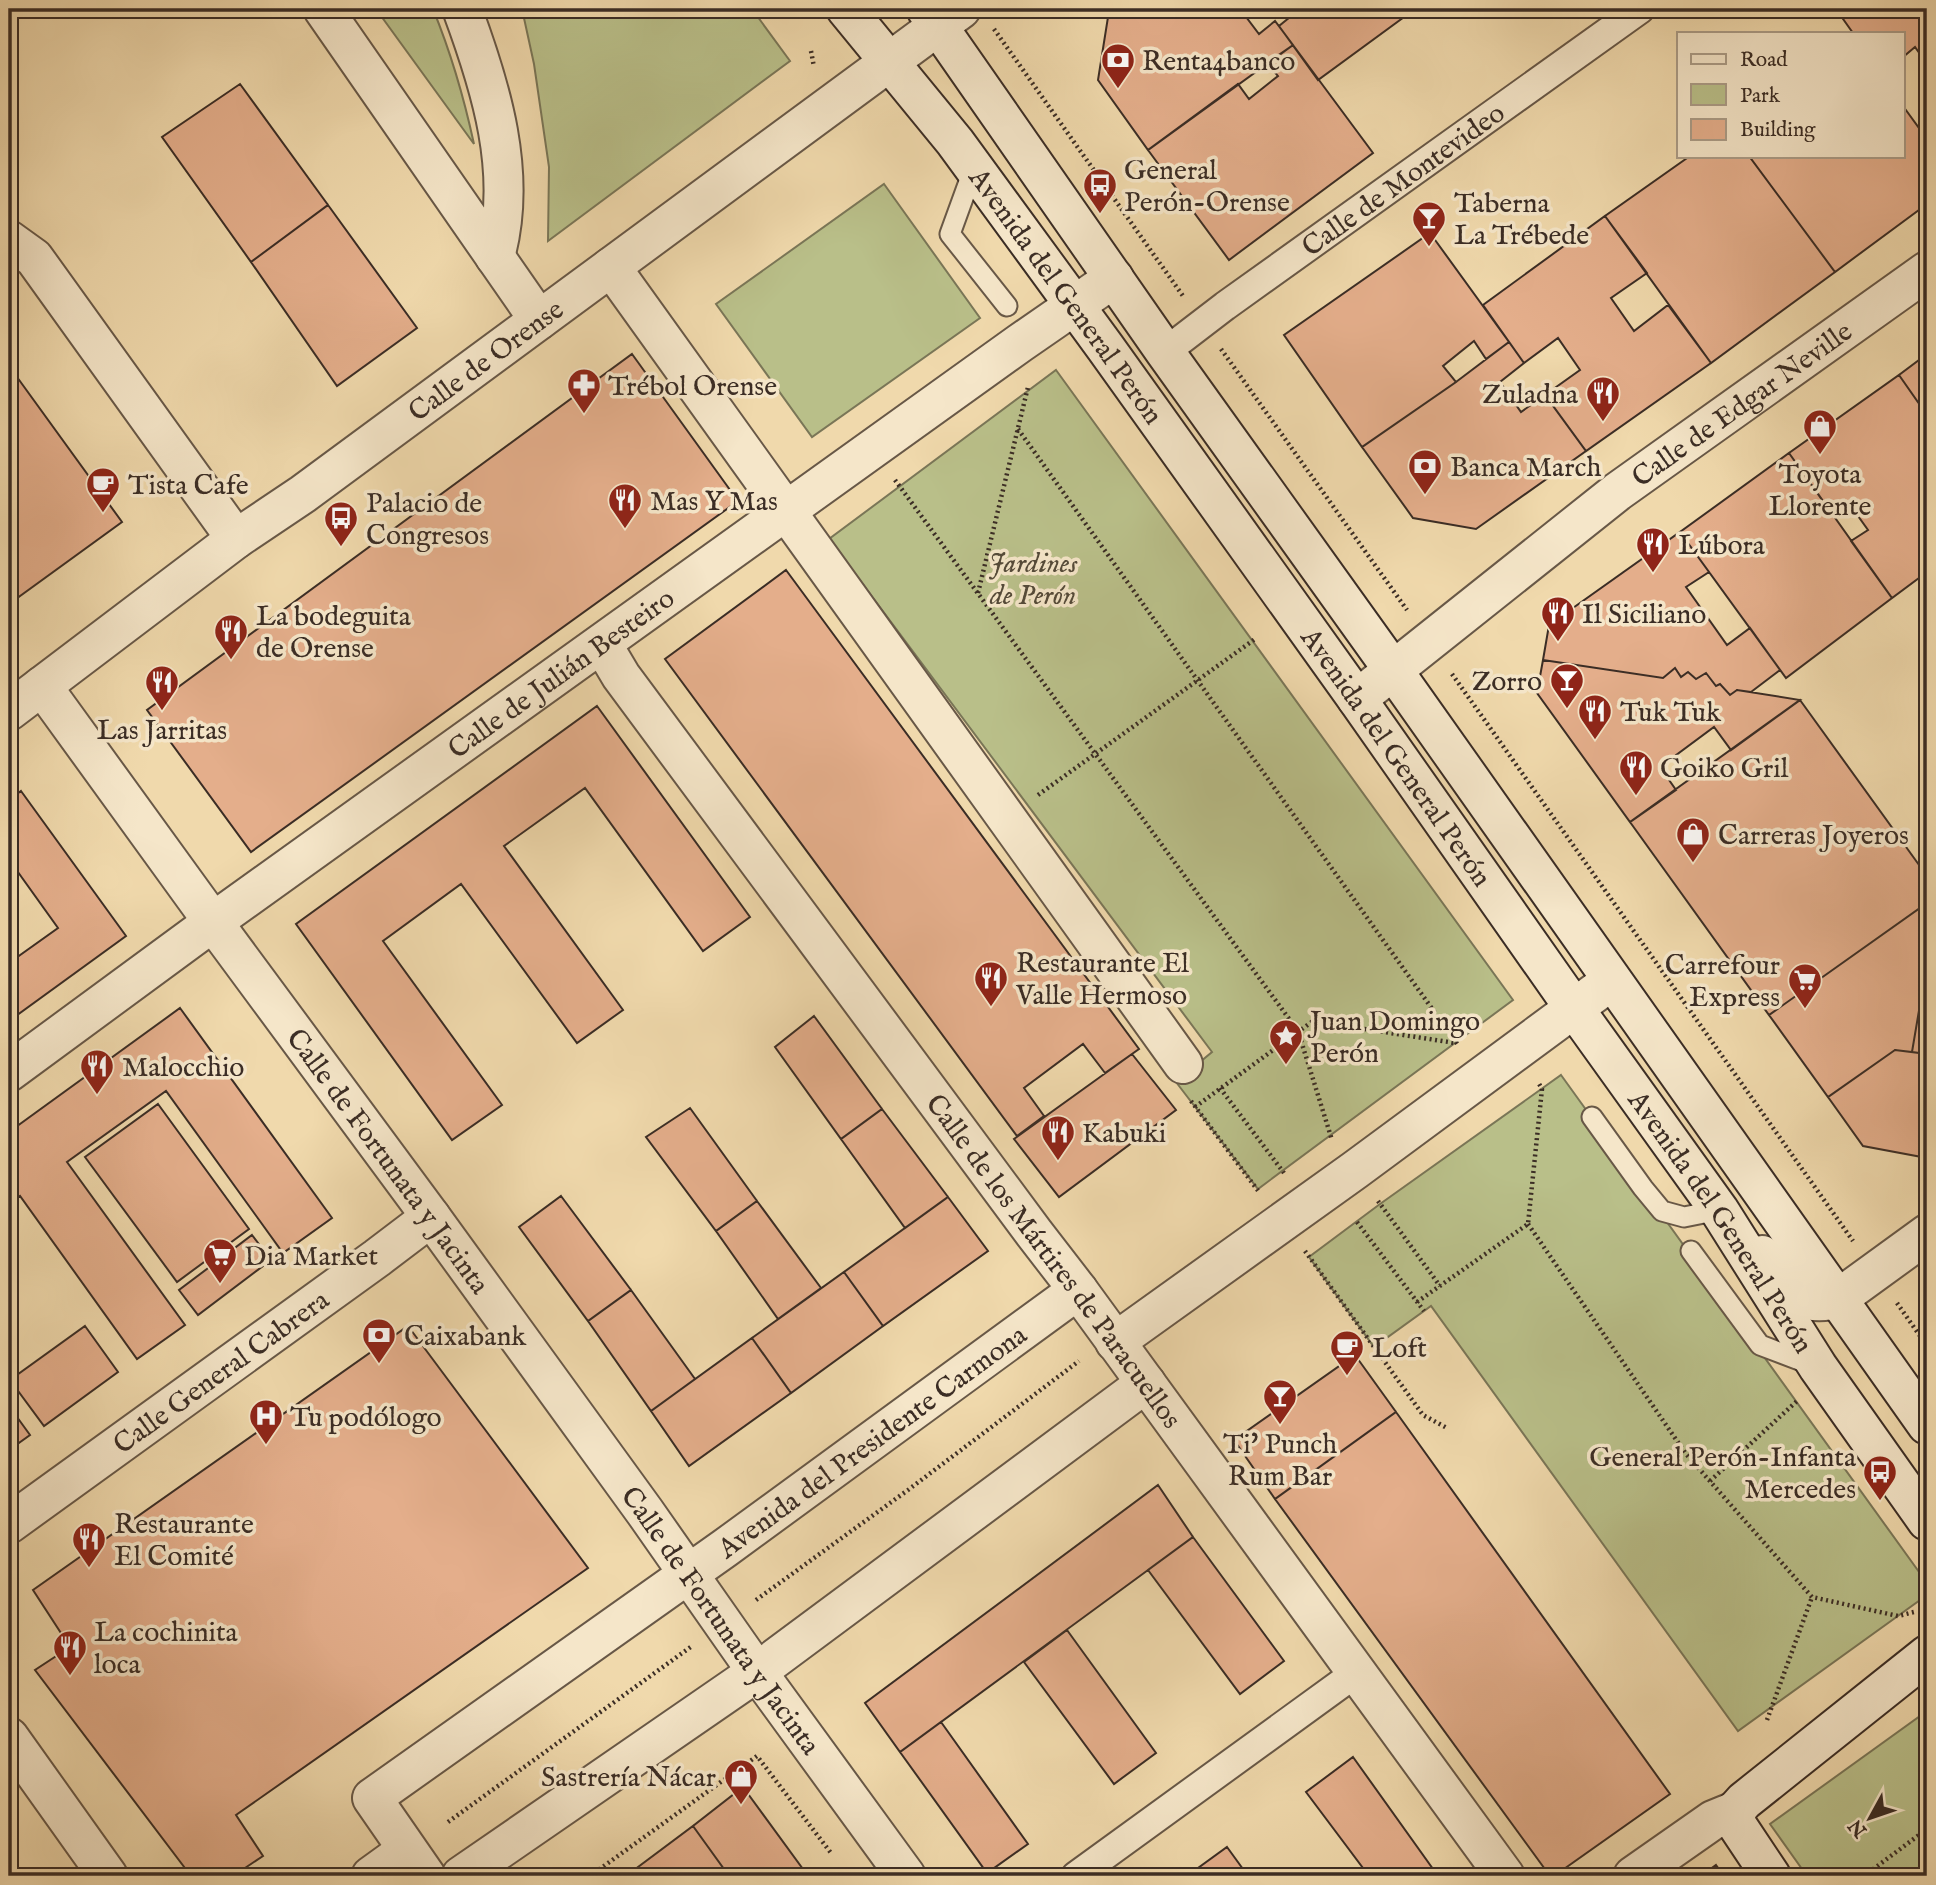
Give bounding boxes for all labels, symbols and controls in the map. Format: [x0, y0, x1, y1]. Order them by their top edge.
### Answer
legend [1677, 32, 1904, 158]
bank icon: Renta4banco [1099, 41, 1137, 90]
place label: Renta4banco [1142, 45, 1295, 80]
text: Road [1740, 47, 1788, 74]
text: Park [1740, 83, 1781, 110]
street label: Calle de Montevideo [1296, 96, 1512, 265]
text: Building [1740, 117, 1816, 144]
place label: General Perón-Orense [1124, 154, 1290, 221]
street label: Avenida del General Perón [959, 161, 1170, 432]
bus stop icon: General Perón-Orense [1081, 166, 1119, 215]
place label: Taberna La Trébede [1454, 187, 1589, 254]
bar icon: Taberna La Trébede [1410, 199, 1448, 248]
street label: Calle de Orense [402, 293, 571, 430]
street label: Calle de Edgar Neville [1626, 315, 1860, 496]
pharmacy icon: Trébol Orense [565, 366, 603, 415]
place label: Trébol Orense [608, 370, 777, 405]
restaurant icon: Zuladna [1584, 374, 1622, 423]
place label: Zuladna [1482, 378, 1579, 413]
shop icon: Toyota Llorente [1801, 407, 1839, 456]
bank icon: Banca March [1406, 447, 1444, 496]
place label: Banca March [1450, 451, 1602, 486]
place label: Toyota Llorente [1769, 458, 1872, 525]
cafe icon: Tista Cafe [84, 465, 122, 514]
place label: Tista Cafe [128, 469, 249, 504]
restaurant icon: Mas Y Mas [606, 481, 644, 530]
place label: Mas Y Mas [650, 485, 778, 520]
place label: Palacio de Congresos [366, 487, 489, 554]
bus stop icon: Palacio de Congresos [322, 499, 360, 548]
restaurant icon: Lúbora [1634, 525, 1672, 574]
place label: Lúbora [1678, 529, 1766, 564]
park label: Jardines de Perón [989, 547, 1078, 614]
street label: Calle de Julián Besteiro [442, 582, 682, 768]
restaurant icon: Il Siciliano [1539, 594, 1577, 643]
place label: Il Siciliano [1582, 598, 1706, 633]
place label: La bodeguita de Orense [256, 600, 412, 667]
restaurant icon: La bodeguita de Orense [212, 612, 250, 661]
street label: Avenida del General Perón [1291, 621, 1498, 894]
bar icon: Zorro [1548, 661, 1586, 710]
restaurant icon: Las Jarritas [143, 663, 181, 712]
place label: Zorro [1472, 665, 1542, 700]
restaurant icon: Tuk Tuk [1576, 692, 1614, 741]
place label: Tuk Tuk [1620, 696, 1722, 731]
place label: Las Jarritas [97, 714, 227, 749]
restaurant icon: Goiko Gril [1617, 748, 1655, 797]
place label: Goiko Gril [1660, 752, 1789, 787]
shop icon: Carreras Joyeros [1674, 815, 1712, 864]
place label: Carreras Joyeros [1718, 819, 1909, 854]
place label: Restaurante El Valle Hermoso [1015, 947, 1189, 1014]
place label: Carrefour Express [1665, 949, 1780, 1016]
restaurant icon: Restaurante El Valle Hermoso [972, 959, 1010, 1008]
supermarket icon: Carrefour Express [1786, 961, 1824, 1010]
place label: Juan Domingo Perón [1307, 1005, 1480, 1072]
place icon: Juan Domingo Perón [1267, 1017, 1305, 1066]
street label: Calle de Fortunata y Jacinta [278, 1023, 497, 1302]
restaurant icon: Malocchio [78, 1047, 116, 1096]
place label: Malocchio [122, 1051, 244, 1086]
street label: Avenida del General Perón [1619, 1084, 1820, 1360]
street label: Calle de los Mártires de Paracuellos [917, 1088, 1188, 1436]
restaurant icon: Kabuki [1039, 1113, 1077, 1162]
place label: Kabuki [1082, 1117, 1166, 1152]
supermarket icon: Dia Market [201, 1236, 239, 1285]
place label: Dia Market [244, 1240, 378, 1275]
street label: Calle General Cabrera [107, 1283, 337, 1463]
bank icon: Caixabank [360, 1316, 398, 1365]
street label: Avenida del Presidente Carmona [711, 1318, 1035, 1568]
place label: Caixabank [404, 1320, 527, 1355]
cafe icon: Loft [1328, 1328, 1366, 1377]
place label: Loft [1372, 1332, 1427, 1367]
bar icon: Ti' Punch Rum Bar [1261, 1377, 1299, 1426]
hospital icon: Tu podólogo [247, 1397, 285, 1446]
place label: Tu podólogo [290, 1401, 442, 1436]
place label: Ti' Punch Rum Bar [1223, 1428, 1337, 1495]
place label: General Perón-Infanta Mercedes [1589, 1441, 1857, 1508]
bus stop icon: General Perón-Infanta Mercedes [1861, 1453, 1899, 1502]
street label: Calle de Fortunata y Jacinta [612, 1480, 827, 1763]
place label: Restaurante El Comité [114, 1508, 254, 1575]
restaurant icon: Restaurante El Comité [70, 1520, 108, 1569]
place label: La cochinita loca [94, 1616, 239, 1683]
restaurant icon: La cochinita loca [51, 1628, 89, 1677]
shop icon: Sastrería Nácar [722, 1757, 760, 1806]
place label: Sastrería Nácar [541, 1761, 716, 1796]
north arrow [1834, 1784, 1904, 1854]
text: N [1844, 1813, 1874, 1842]

